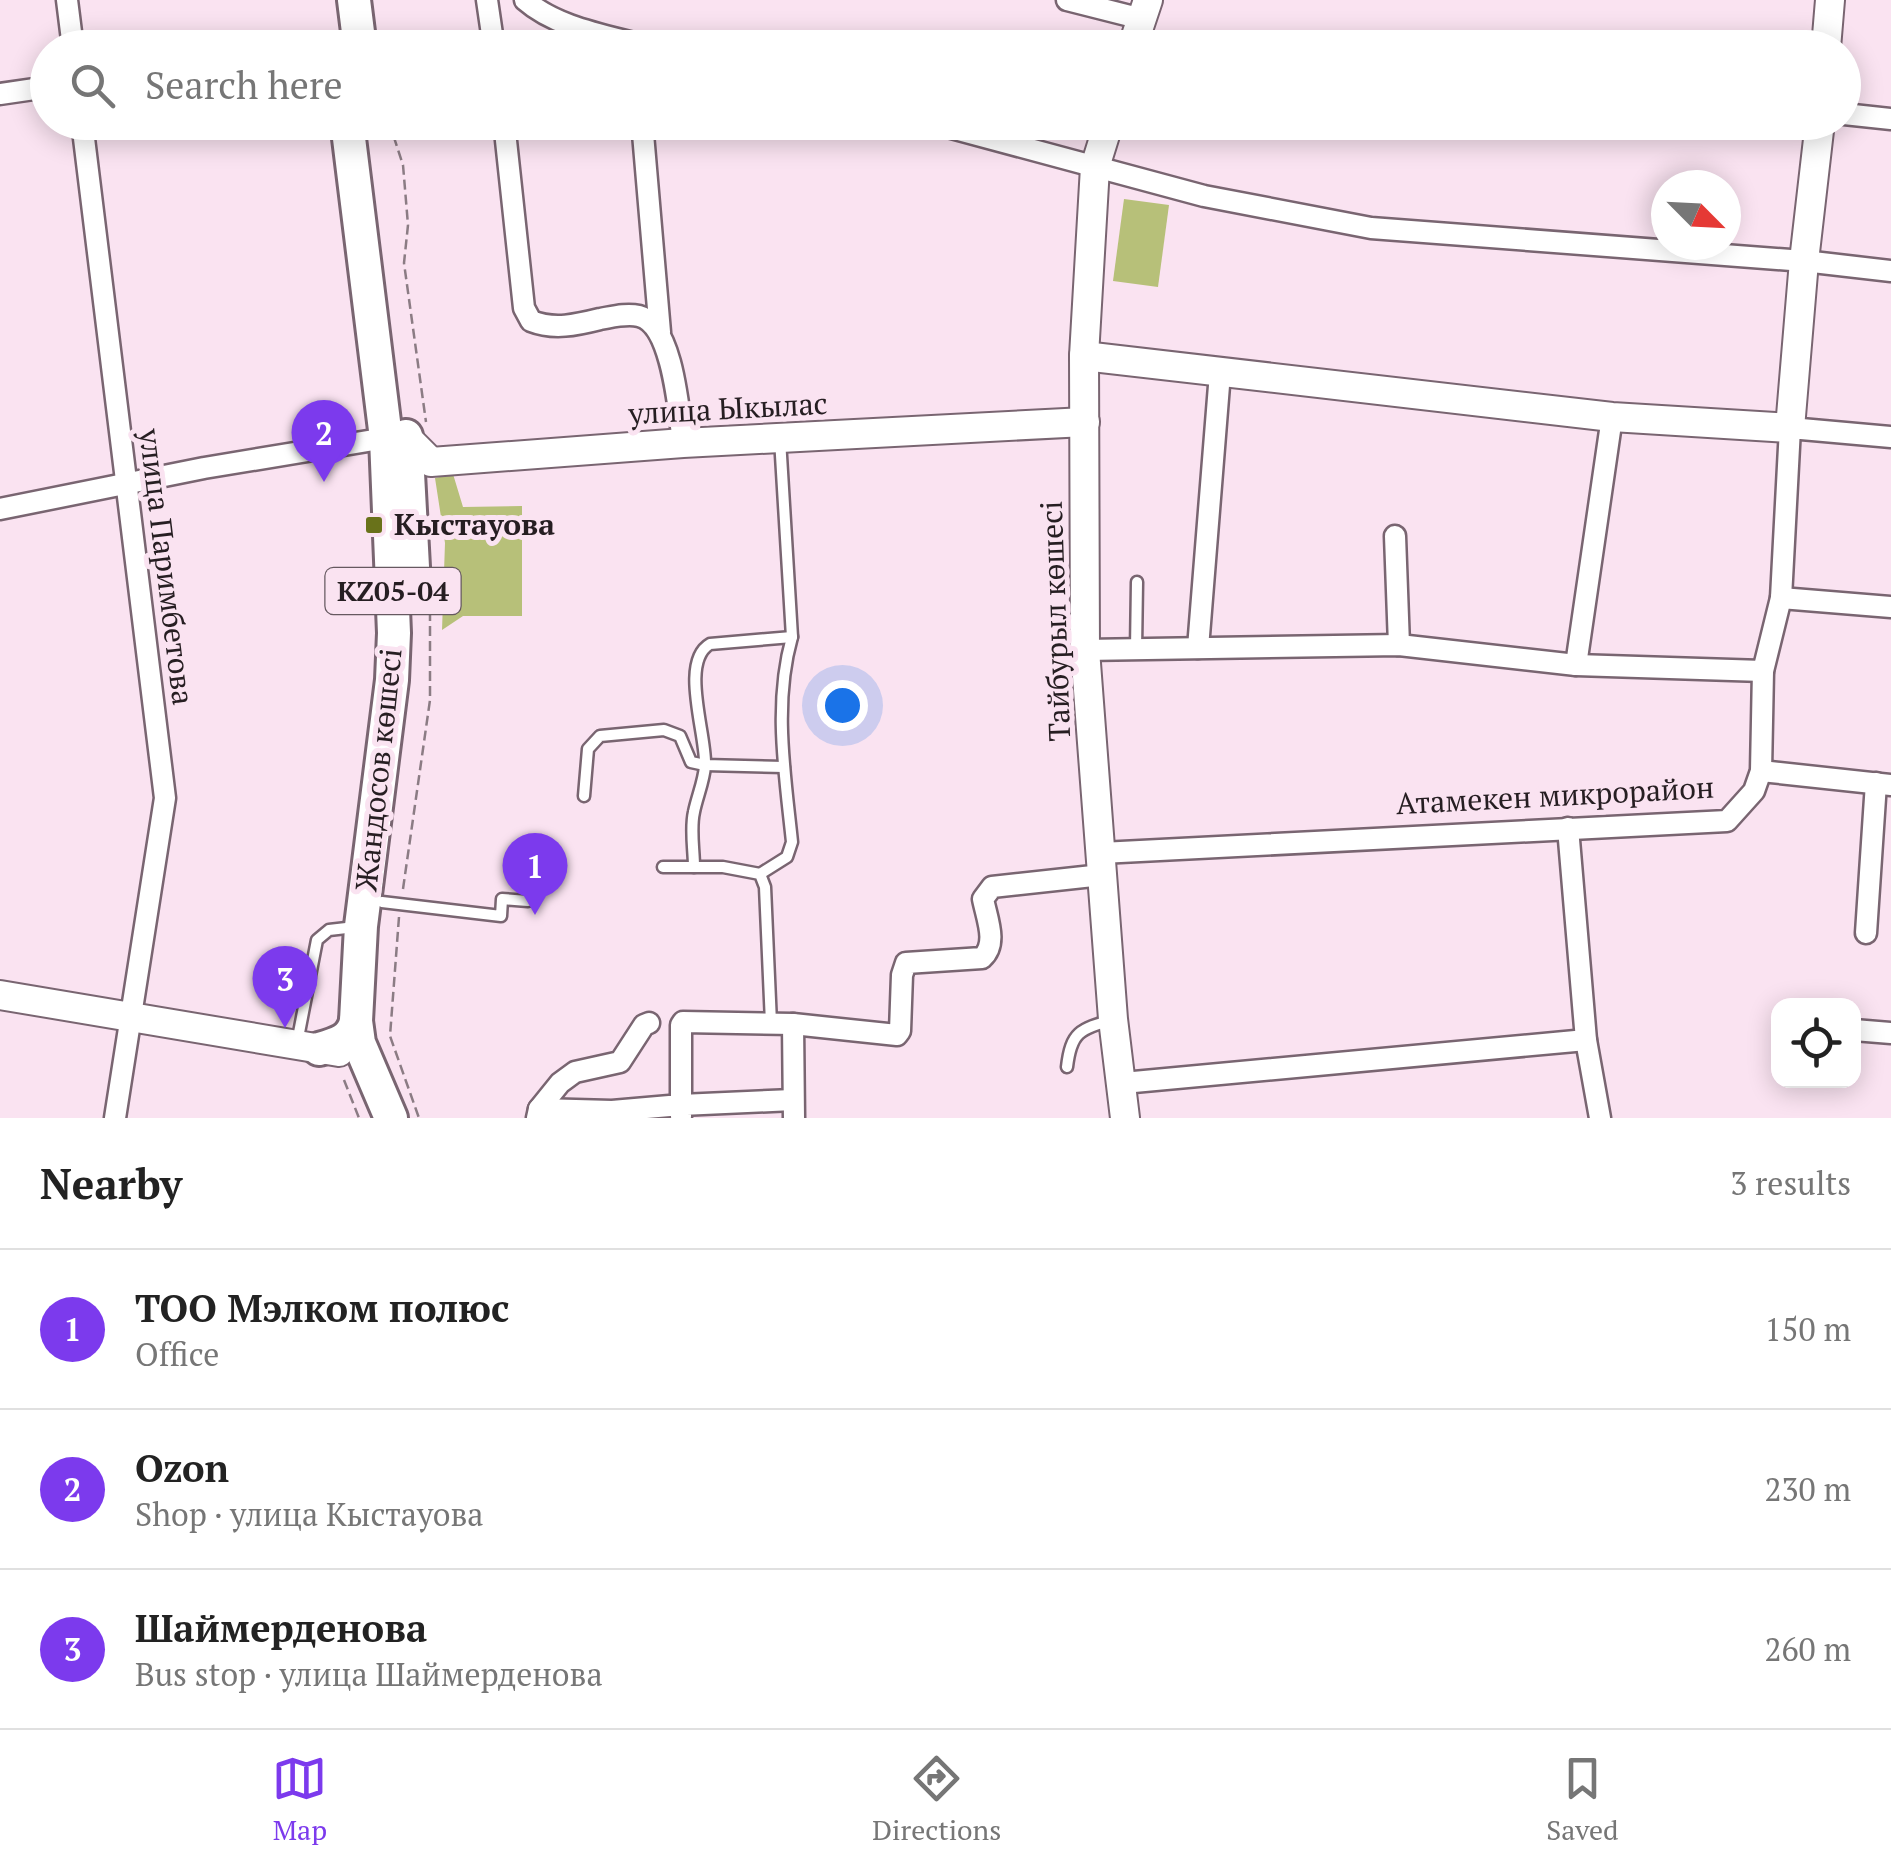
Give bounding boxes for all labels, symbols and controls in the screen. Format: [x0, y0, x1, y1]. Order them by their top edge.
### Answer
search box [30, 30, 1861, 140]
icon: search [65, 58, 120, 113]
text: Search here [145, 60, 343, 110]
north arrow [1651, 170, 1741, 260]
street label: улица Ыкылас [626, 383, 829, 433]
pin: 2 [292, 400, 356, 482]
street label: улица Паримбетова [130, 426, 204, 707]
street label: Тайбурыл көшесі [1031, 500, 1079, 742]
place label: Кыстауова [394, 504, 555, 544]
marker: Кыстауова [363, 514, 385, 536]
road number: KZ05-04 [326, 568, 460, 614]
street label: Жандосов көшесі [345, 646, 411, 894]
your location [817, 680, 868, 731]
street label: Атамекен микрорайон [1395, 767, 1715, 823]
pin: 1 [502, 832, 568, 915]
pin: 3 [252, 946, 318, 1028]
map controls [1771, 998, 1861, 1088]
button: locate [1771, 998, 1861, 1088]
text: Nearby [40, 1155, 182, 1211]
text: 3 results [1730, 1162, 1851, 1204]
text: ТОО Мэлком полюс [135, 1283, 509, 1333]
text: 1 [63, 1308, 82, 1350]
text: 150 m [1764, 1308, 1851, 1350]
text: Office [135, 1333, 219, 1375]
text: Ozon [135, 1443, 229, 1493]
text: 2 [63, 1468, 82, 1510]
text: 230 m [1764, 1468, 1851, 1510]
text: Shop · улица Кыстауова [135, 1493, 483, 1535]
text: Шаймерденова [135, 1603, 427, 1653]
text: 3 [63, 1628, 82, 1670]
text: 260 m [1764, 1628, 1851, 1670]
text: Bus stop · улица Шаймерденова [135, 1653, 603, 1695]
tab: Map [272, 1751, 327, 1848]
tab: Directions [872, 1751, 1001, 1848]
tab: Saved [1546, 1751, 1619, 1848]

